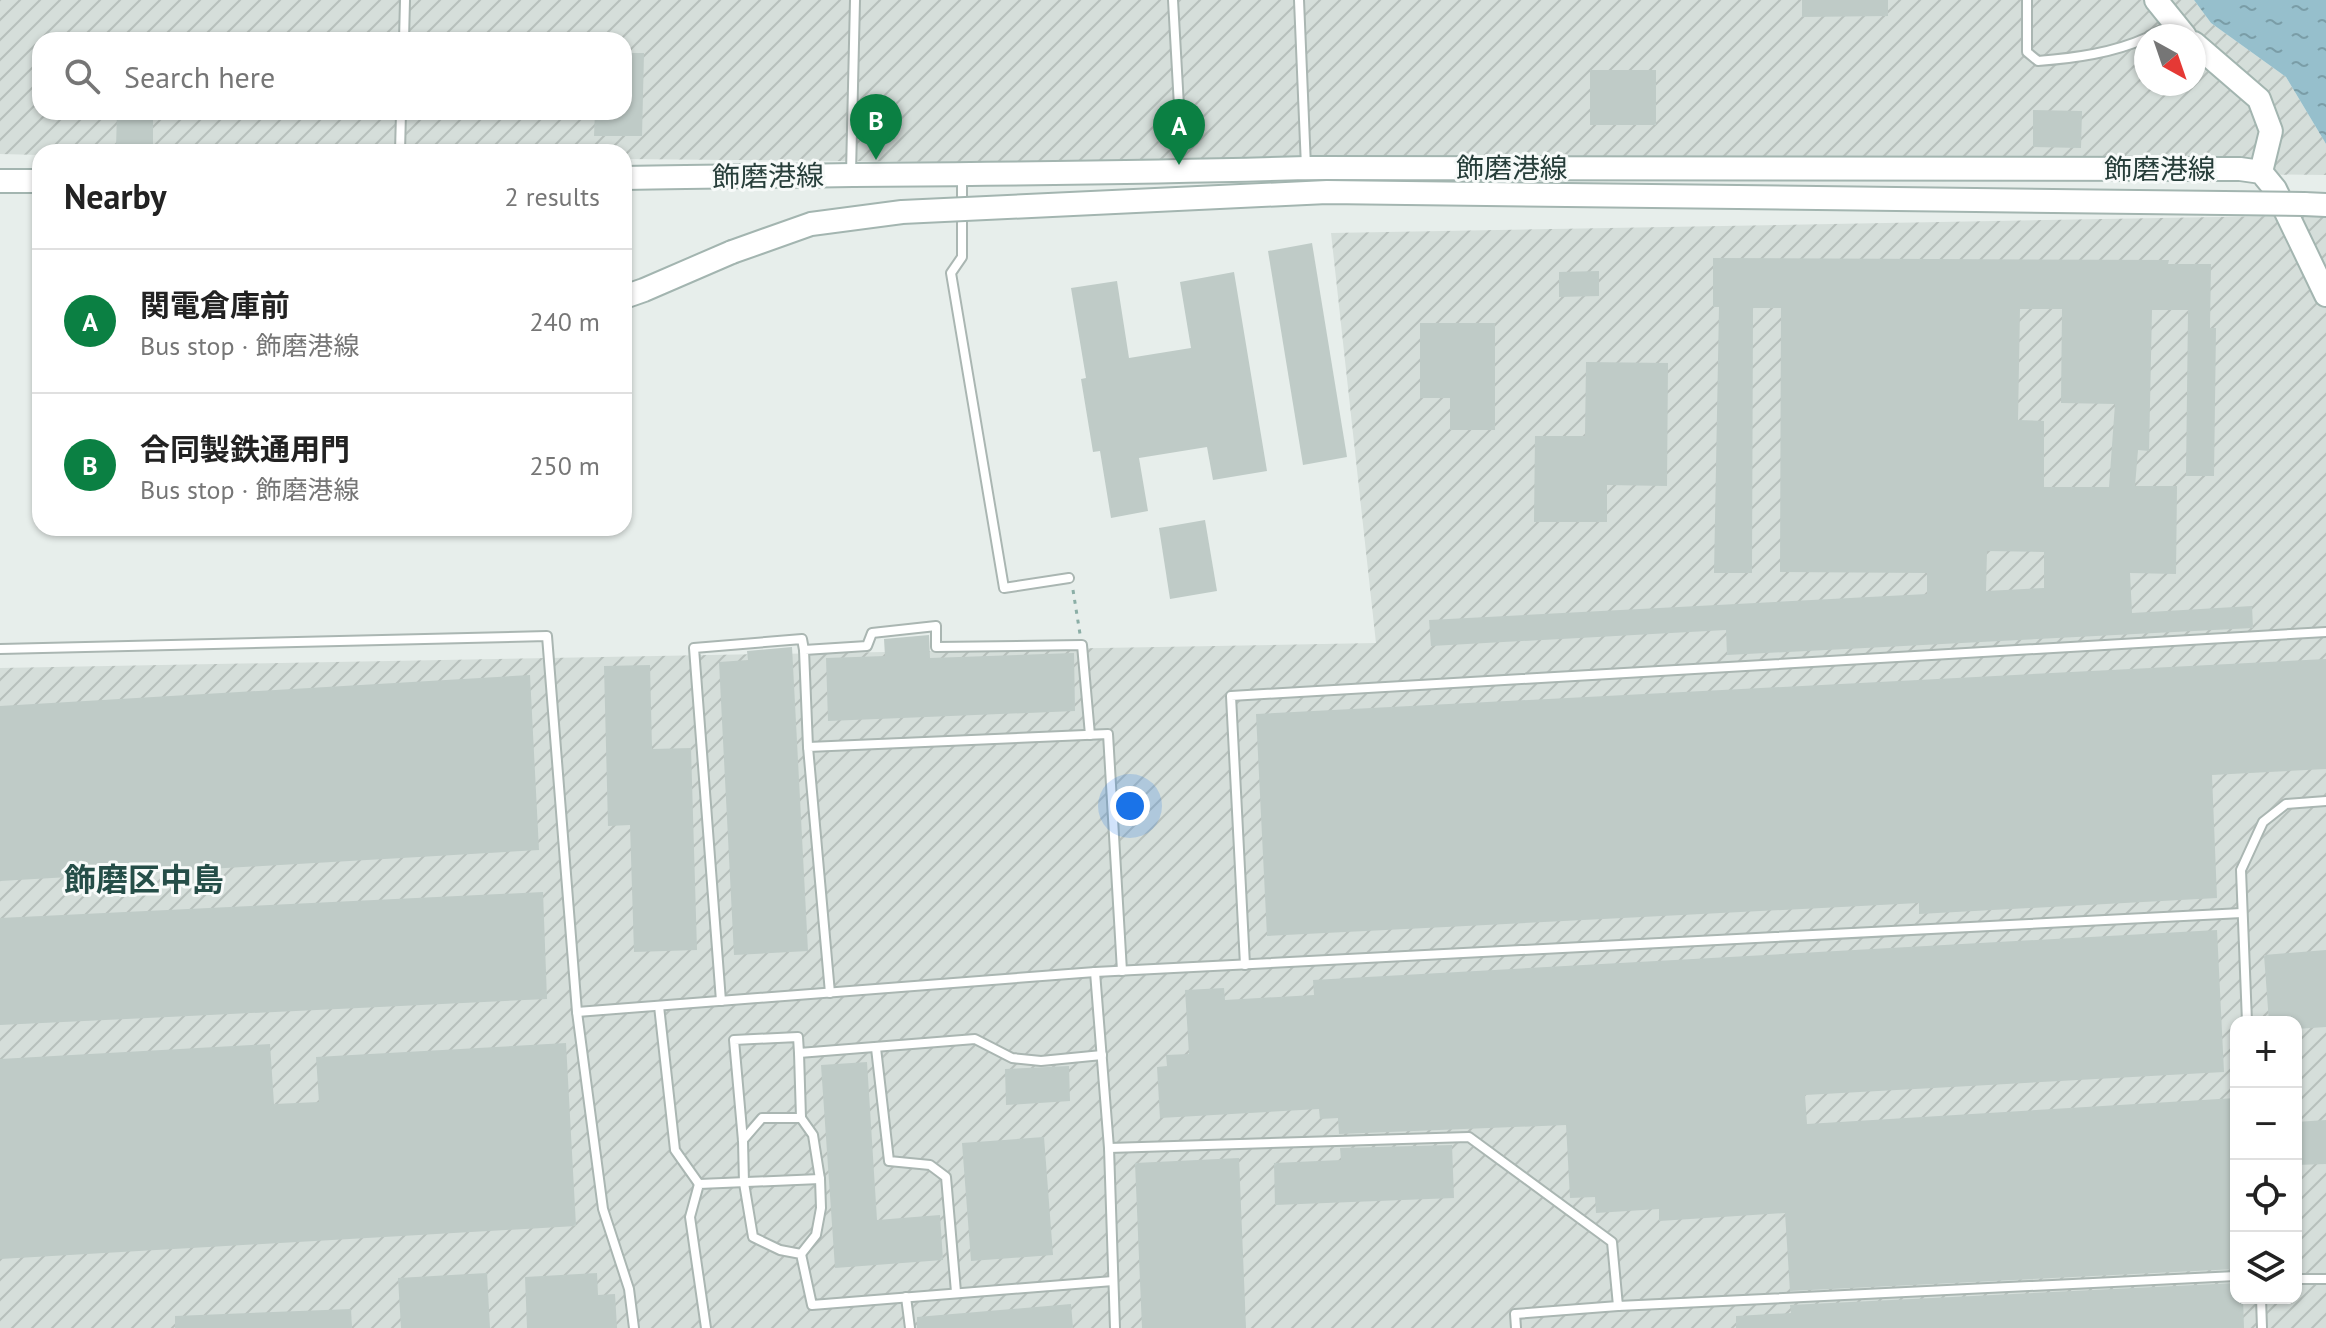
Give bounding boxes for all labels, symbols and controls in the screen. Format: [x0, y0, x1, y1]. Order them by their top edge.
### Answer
north arrow [2134, 24, 2206, 96]
search box [32, 32, 632, 120]
icon: search [60, 54, 104, 98]
text: Search here [124, 57, 275, 96]
pin: B [850, 94, 902, 160]
pin: A [1153, 99, 1205, 165]
street label: 飾磨港線 [1456, 149, 1568, 186]
street label: 飾磨港線 [2104, 150, 2216, 187]
street label: 飾磨港線 [712, 156, 824, 195]
text: Nearby [64, 174, 166, 218]
text: 2 results [505, 180, 600, 213]
text: 関電倉庫前 [140, 285, 290, 324]
text: A [82, 305, 98, 338]
text: 240 m [529, 305, 600, 338]
text: Bus stop · 飾磨港線 [140, 329, 359, 362]
text: 合同製鉄通用門 [140, 429, 350, 468]
text: B [82, 449, 98, 482]
text: 250 m [529, 449, 600, 482]
text: Bus stop · 飾磨港線 [140, 473, 359, 506]
your location [1110, 786, 1150, 826]
district label: 飾磨区中島 [64, 858, 224, 900]
map controls [2230, 1016, 2302, 1304]
button: + [2230, 1016, 2302, 1088]
button: − [2230, 1088, 2302, 1160]
button: locate [2230, 1160, 2302, 1232]
button: layers [2230, 1232, 2302, 1304]

